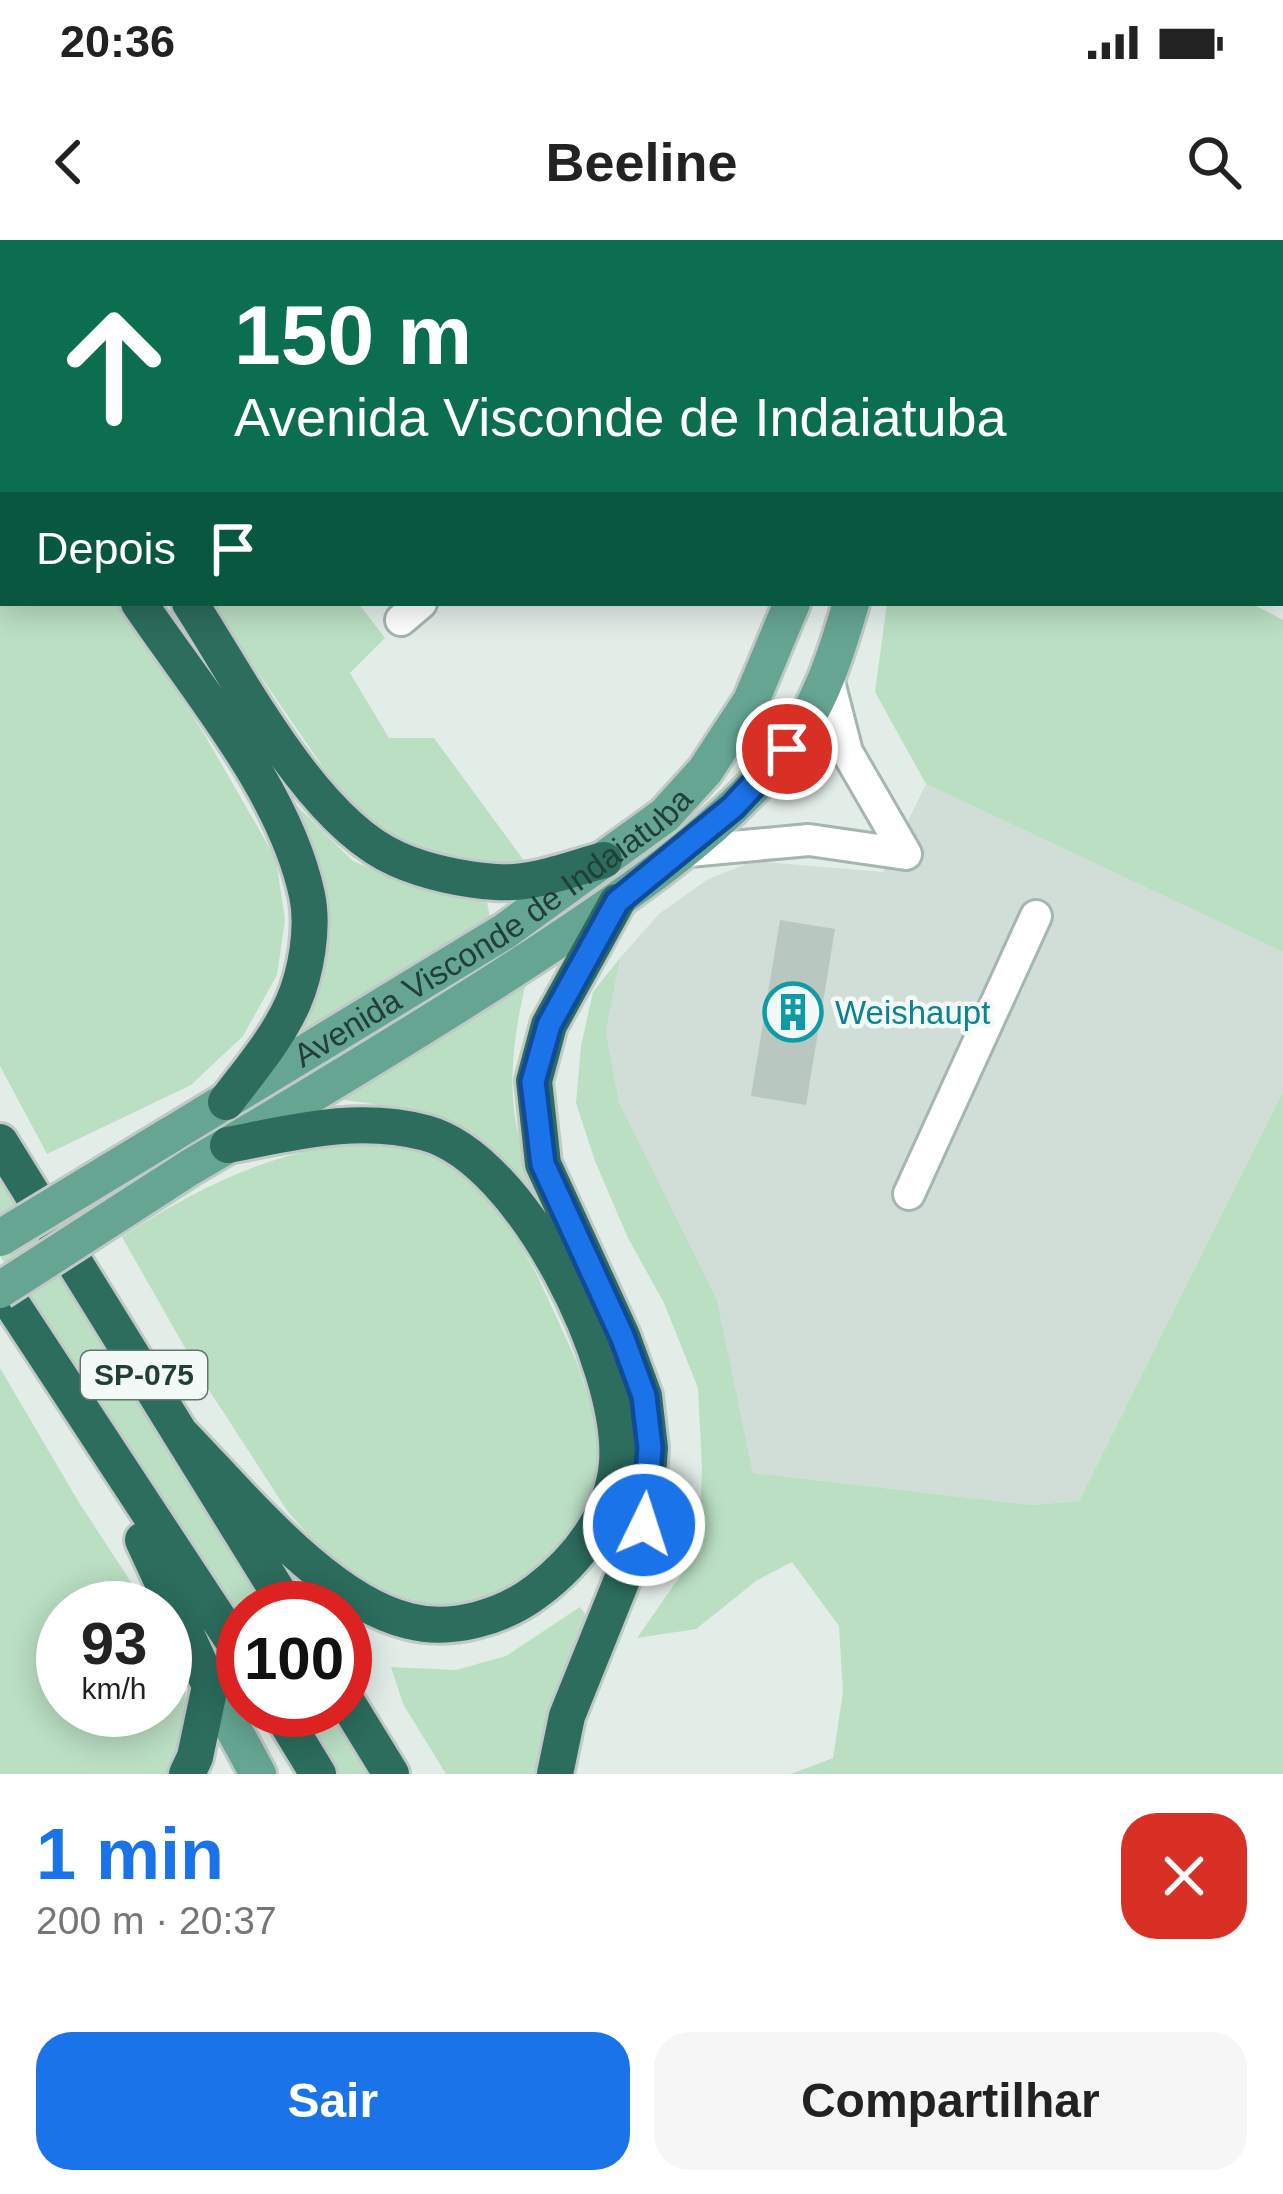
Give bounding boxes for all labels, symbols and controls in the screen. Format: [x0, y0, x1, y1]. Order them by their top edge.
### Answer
text: 20:36 [60, 16, 175, 67]
icon: back [36, 129, 102, 195]
icon: search [1181, 129, 1247, 195]
text: Beeline [545, 132, 738, 192]
icon: ahead [36, 288, 192, 444]
text: 150 m [234, 288, 472, 382]
text: Avenida Visconde de Indaiatuba [234, 387, 1007, 447]
icon: arrive [200, 516, 266, 582]
text: Depois [36, 523, 176, 574]
pin [736, 698, 838, 800]
icon: arrive [754, 716, 820, 782]
street label: Avenida Visconde de Indaiatuba [287, 780, 700, 1074]
building icon: Weishaupt [762, 981, 824, 1043]
place label: Weishaupt [835, 994, 990, 1031]
road number: SP-075 [81, 1351, 207, 1399]
position arrow [581, 1462, 707, 1588]
speed limit sign: 100 [216, 1581, 372, 1737]
text: 93 [81, 1610, 147, 1677]
text: km/h [81, 1672, 147, 1705]
button: close [1121, 1813, 1247, 1939]
text: 1 min [36, 1814, 224, 1894]
text: 200 m · 20:37 [36, 1899, 277, 1942]
button: Sair [36, 2032, 630, 2170]
button: Compartilhar [654, 2032, 1247, 2170]

